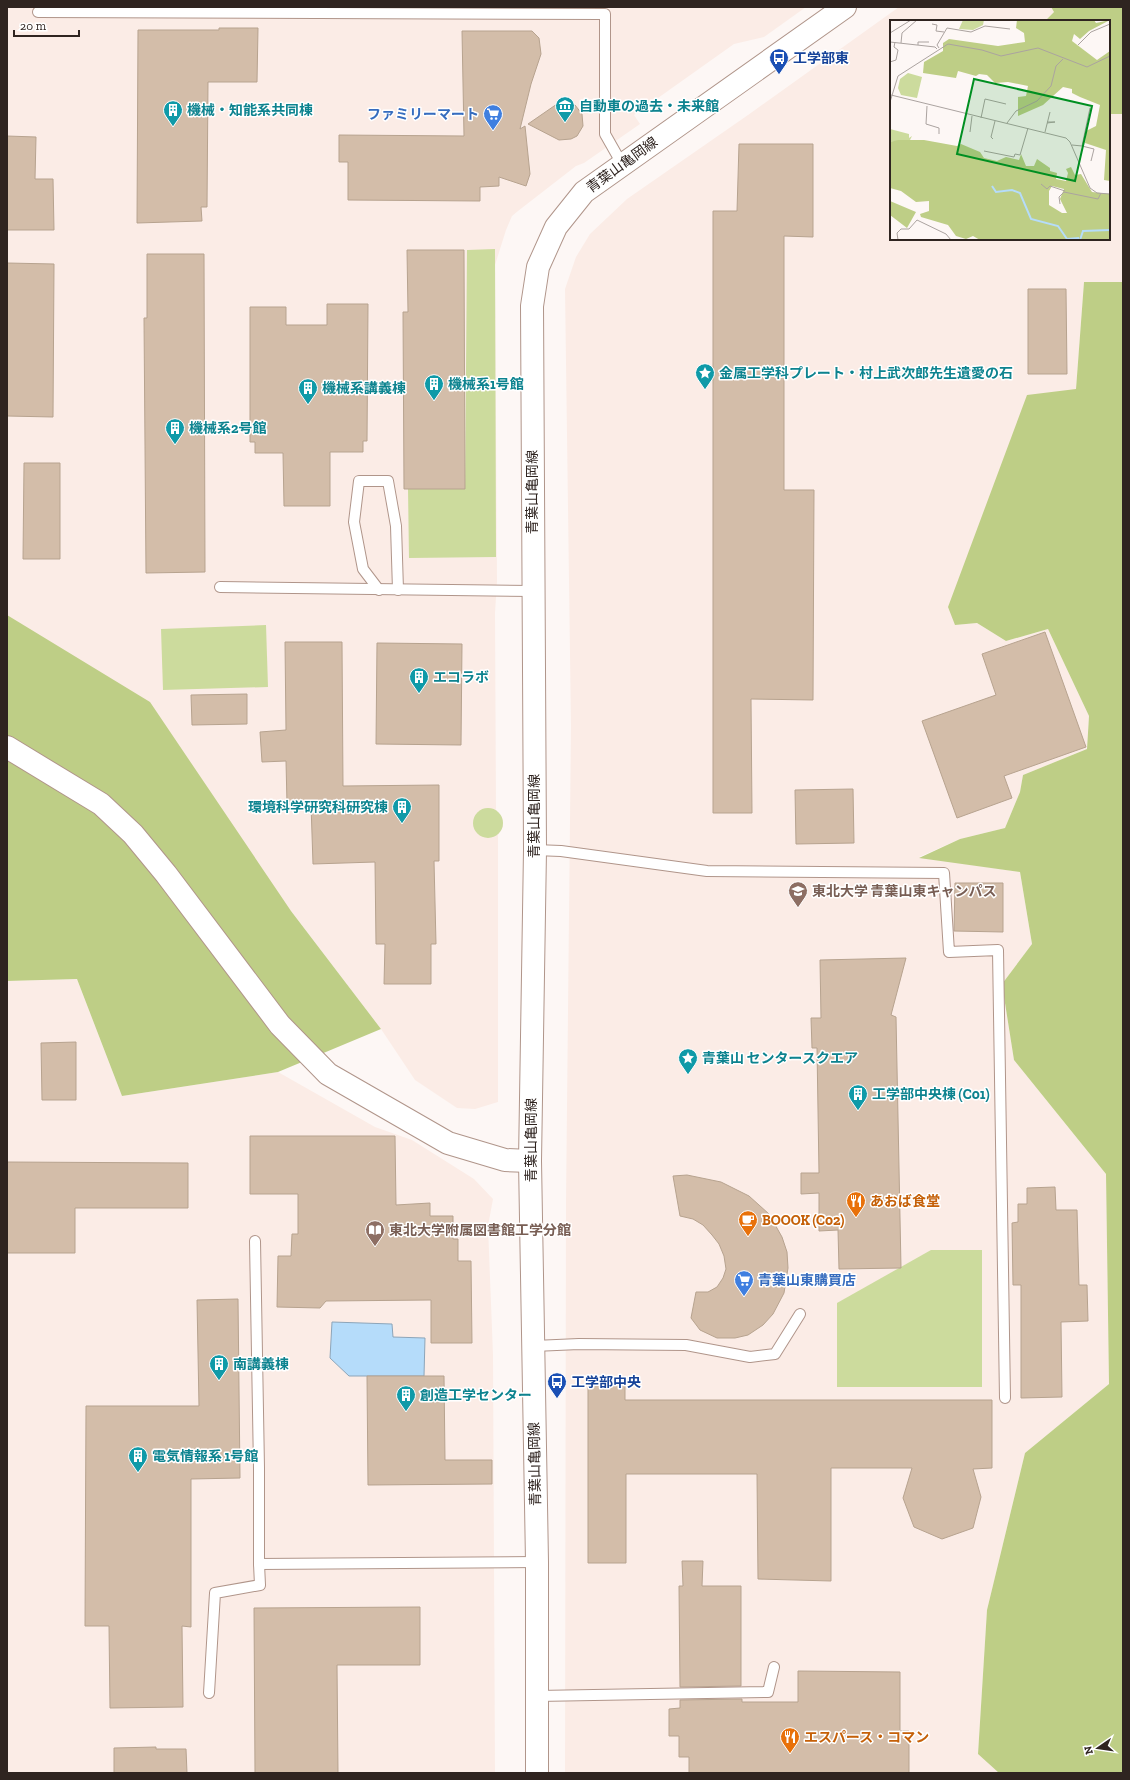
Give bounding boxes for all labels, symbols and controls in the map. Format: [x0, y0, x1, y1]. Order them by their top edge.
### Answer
scale bar [14, 12, 79, 38]
text: 20 m [20, 19, 47, 33]
inset map [890, 20, 1110, 240]
bus stop icon: 工学部東 [768, 47, 790, 75]
place label: 工学部東 [793, 50, 849, 67]
museum icon: 自動車の過去・未来館 [554, 95, 576, 123]
place label: 自動車の過去・未来館 [579, 98, 719, 115]
building icon: 機械・知能系共同棟 [162, 99, 184, 127]
place label: 機械・知能系共同棟 [187, 102, 313, 119]
supermarket icon: ファミリーマート [482, 103, 504, 131]
place label: ファミリーマート [367, 106, 479, 123]
street label: 青葉山亀岡線 [583, 133, 661, 197]
place icon: 金属工学科プレート・村上武次郎先生遺愛の石 [694, 362, 716, 390]
place label: 金属工学科プレート・村上武次郎先生遺愛の石 [719, 365, 1013, 382]
building icon: 機械系1号館 [423, 373, 445, 401]
place label: 機械系1号館 [448, 376, 524, 393]
building icon: 機械系講義棟 [297, 377, 319, 405]
place label: 機械系講義棟 [322, 380, 406, 397]
building icon: 機械系2号館 [164, 417, 186, 445]
place label: 機械系2号館 [189, 420, 267, 437]
street label: 青葉山亀岡線 [524, 450, 541, 534]
building icon: エコラボ [408, 666, 430, 694]
place label: エコラボ [433, 669, 489, 686]
street label: 青葉山亀岡線 [526, 774, 543, 858]
building icon: 環境科学研究科研究棟 [391, 796, 413, 824]
place label: 環境科学研究科研究棟 [248, 799, 388, 816]
school or university icon: 東北大学 青葉山東キャンパス [787, 880, 809, 908]
place label: 東北大学 青葉山東キャンパス [812, 883, 997, 900]
place icon: 青葉山 センタースクエア [677, 1047, 699, 1075]
place label: 青葉山 センタースクエア [702, 1050, 858, 1067]
building icon: 工学部中央棟 (C01) [847, 1083, 869, 1111]
place label: 工学部中央棟 (C01) [872, 1086, 989, 1103]
street label: 青葉山亀岡線 [523, 1098, 540, 1182]
restaurant icon: あおば食堂 [845, 1190, 867, 1218]
place label: あおば食堂 [870, 1193, 940, 1210]
cafe icon: BOOOK (C02) [737, 1209, 759, 1237]
place label: BOOOK (C02) [762, 1212, 844, 1229]
library icon: 東北大学附属図書館工学分館 [364, 1219, 386, 1247]
place label: 東北大学附属図書館工学分館 [389, 1222, 571, 1239]
supermarket icon: 青葉山東購買店 [733, 1269, 755, 1297]
place label: 青葉山東購買店 [758, 1272, 856, 1289]
building icon: 南講義棟 [208, 1353, 230, 1381]
place label: 南講義棟 [233, 1356, 289, 1373]
bus stop icon: 工学部中央 [546, 1371, 568, 1399]
place label: 工学部中央 [571, 1374, 641, 1391]
building icon: 創造工学センター [395, 1384, 417, 1412]
place label: 創造工学センター [420, 1387, 532, 1404]
street label: 青葉山亀岡線 [526, 1422, 544, 1506]
building icon: 電気情報系 1号館 [127, 1445, 149, 1473]
place label: 電気情報系 1号館 [152, 1448, 258, 1465]
restaurant icon: エスパース・コマン [779, 1726, 801, 1754]
north arrow [1078, 1728, 1118, 1768]
place label: エスパース・コマン [804, 1729, 929, 1746]
text: N [1081, 1744, 1096, 1756]

